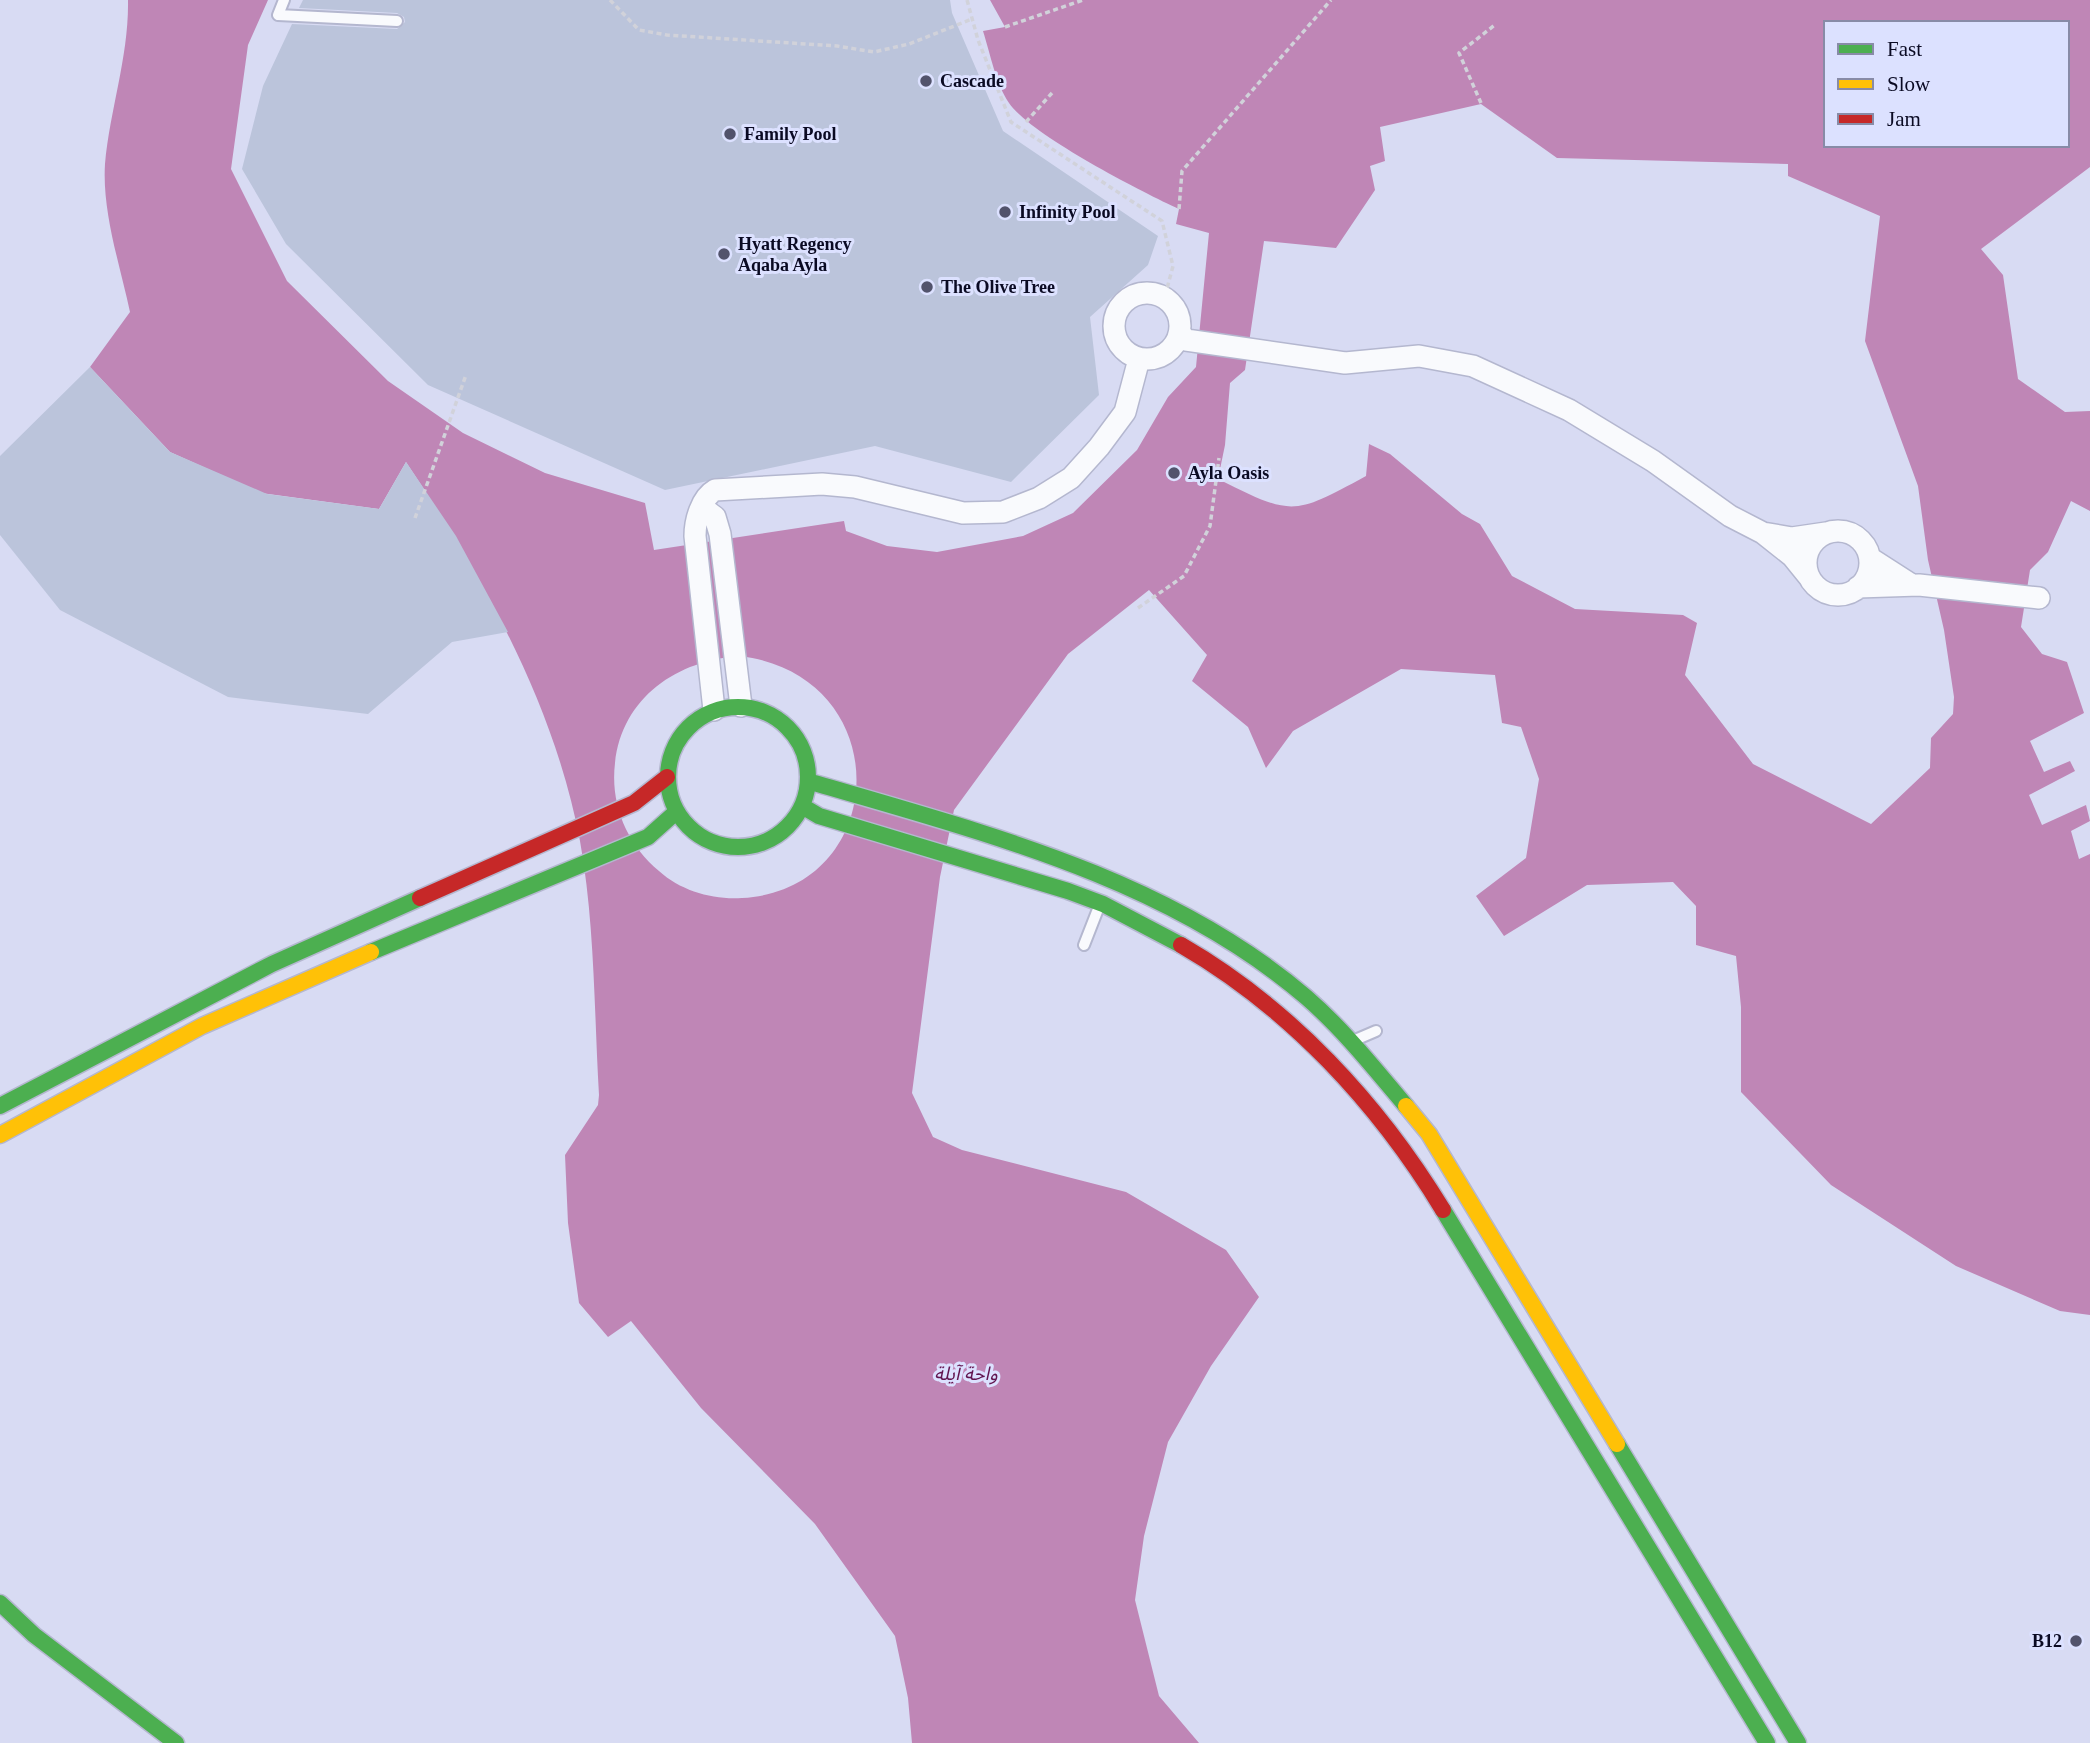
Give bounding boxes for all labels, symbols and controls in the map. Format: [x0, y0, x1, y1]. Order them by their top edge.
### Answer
legend [1824, 21, 2069, 147]
text: Fast [1887, 37, 1922, 61]
place label: Cascade [940, 71, 1004, 91]
text: Slow [1887, 72, 1931, 96]
marker: Cascade [918, 73, 934, 89]
text: Jam [1887, 107, 1921, 131]
place label: Family Pool [744, 124, 837, 144]
marker: Family Pool [722, 126, 738, 142]
place label: Infinity Pool [1019, 202, 1116, 222]
marker: Infinity Pool [997, 204, 1013, 220]
place label: Hyatt Regency Aqaba Ayla [738, 234, 851, 275]
marker: Hyatt Regency Aqaba Ayla [716, 246, 732, 262]
place label: The Olive Tree [941, 277, 1055, 297]
marker: The Olive Tree [919, 279, 935, 295]
place label: Ayla Oasis [1188, 463, 1269, 483]
marker: Ayla Oasis [1166, 465, 1182, 481]
water label: واحة آيلة [934, 1363, 998, 1385]
place label: B12 [2032, 1631, 2062, 1651]
marker: B12 [2068, 1633, 2084, 1649]

